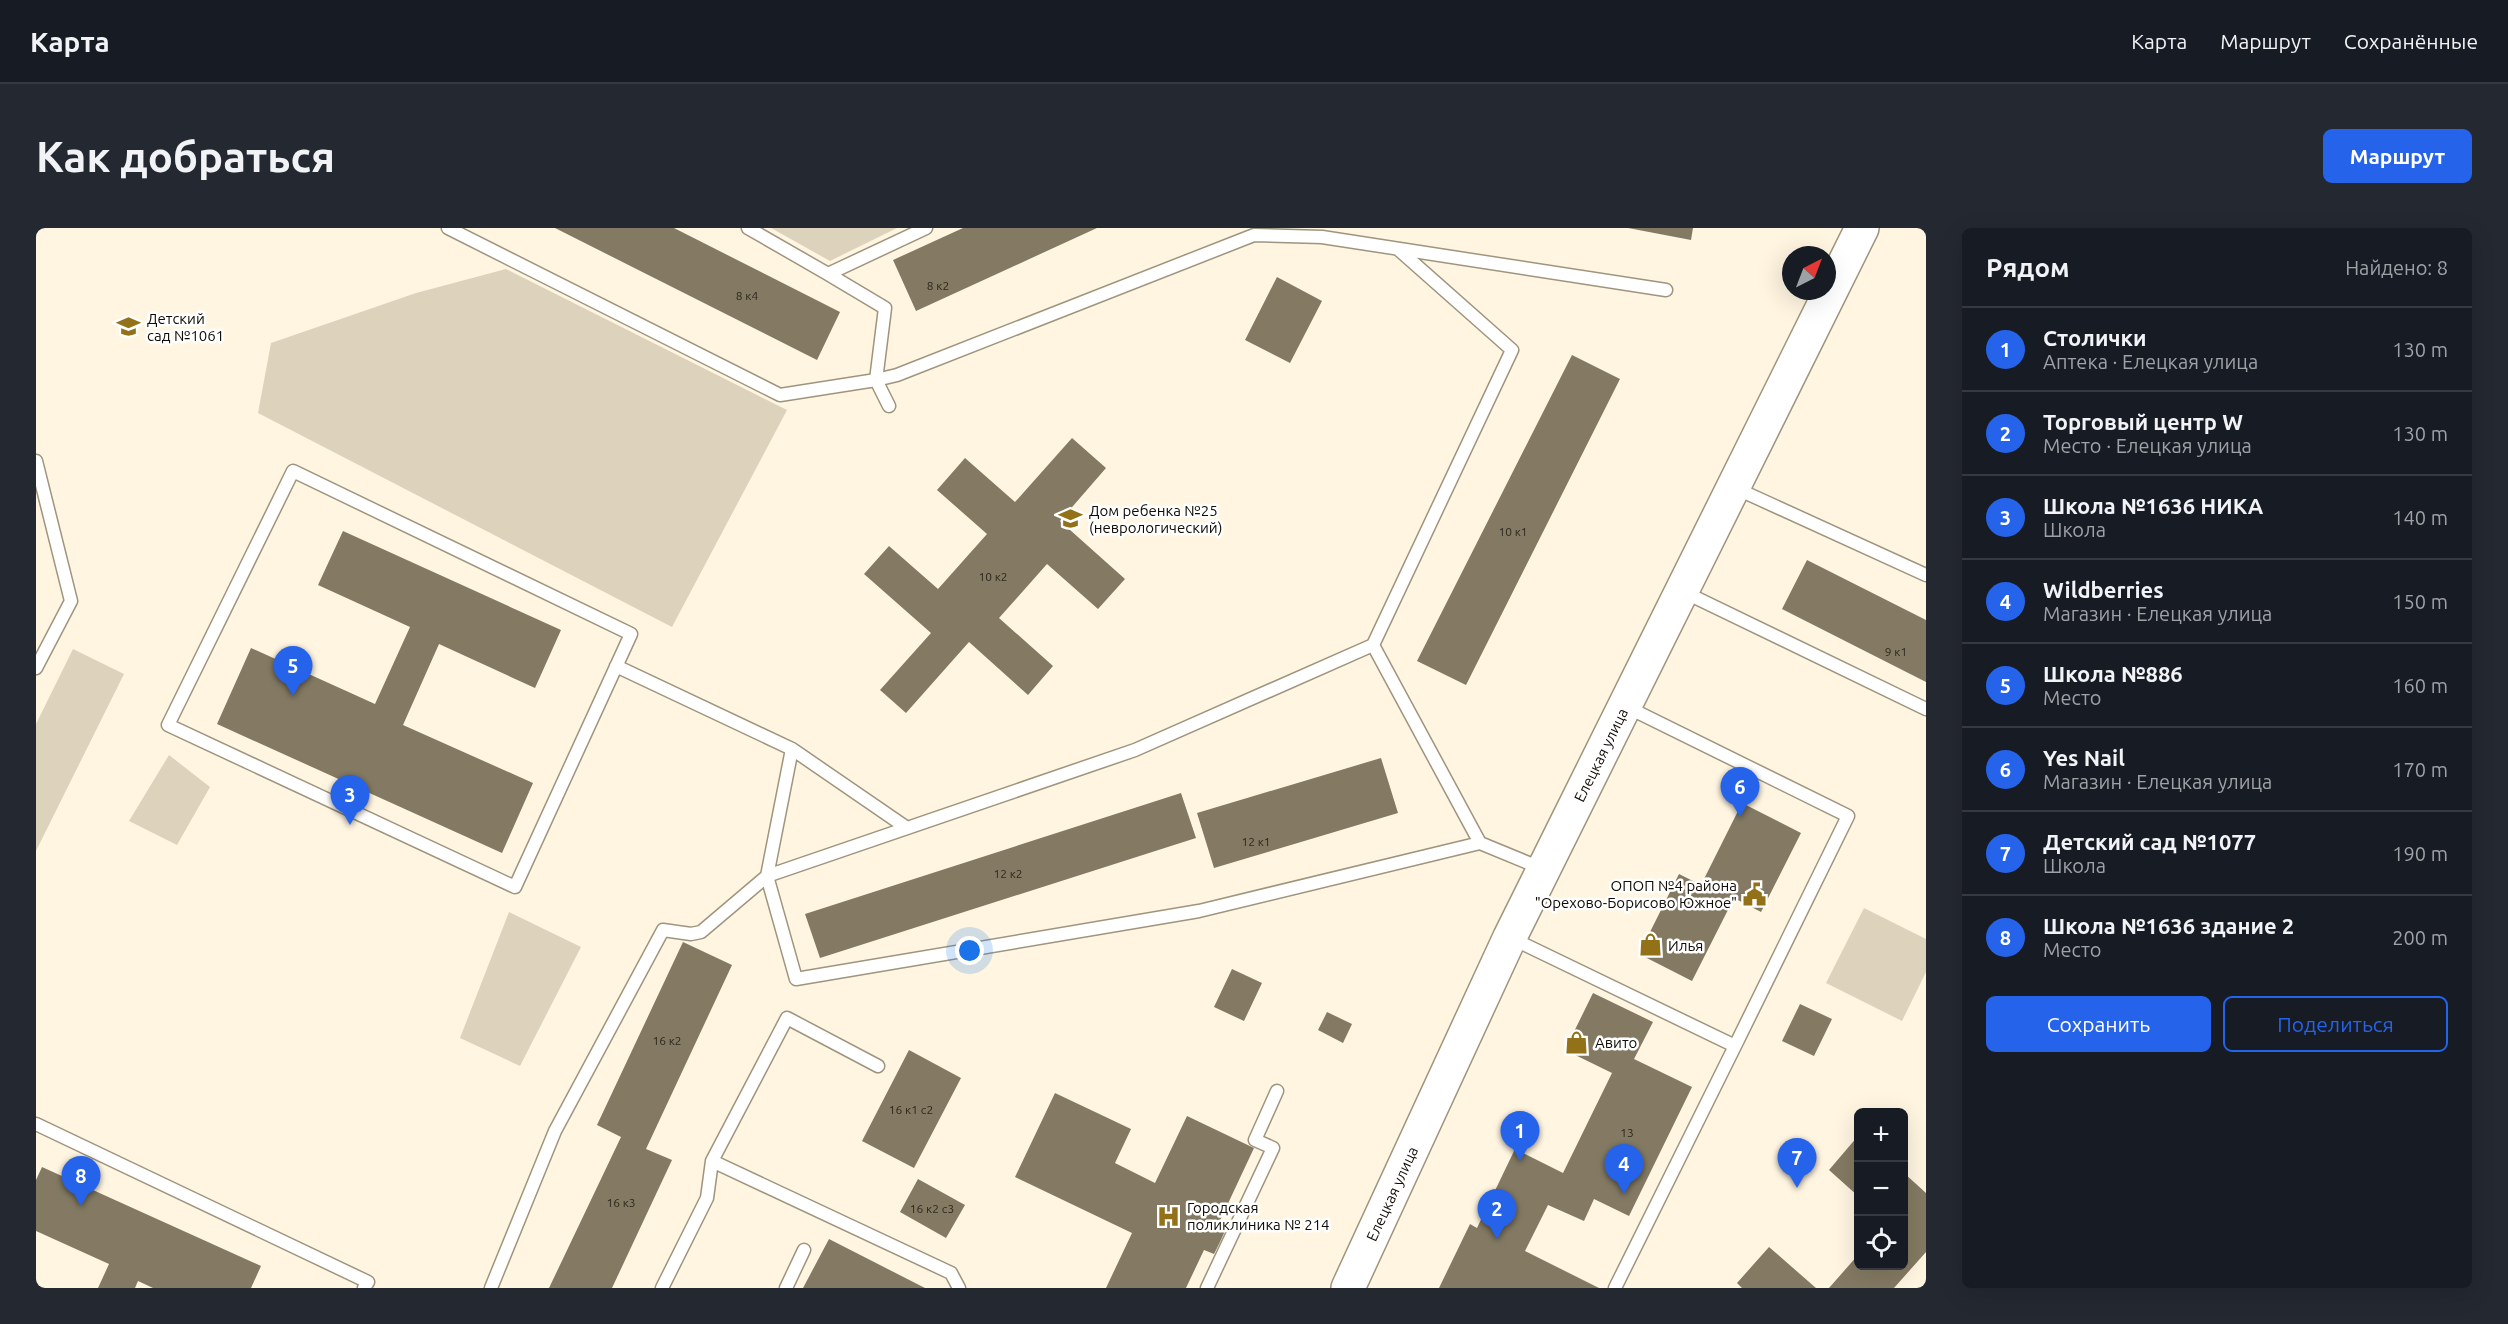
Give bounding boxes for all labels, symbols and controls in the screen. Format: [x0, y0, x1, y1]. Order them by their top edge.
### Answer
text: Карта [30, 26, 110, 57]
text: Карта [2131, 29, 2187, 53]
text: Маршрут [2220, 29, 2311, 53]
text: Сохранённые [2344, 29, 2478, 53]
button: Маршрут [2323, 129, 2472, 183]
text: Как добраться [36, 133, 335, 180]
north arrow [1782, 246, 1836, 300]
text: Рядом [1986, 253, 2070, 282]
text: Найдено: 8 [2345, 256, 2448, 279]
house number: 8 к2 [927, 279, 949, 292]
house number: 8 к4 [736, 289, 758, 302]
place label: Детский сад №1061 [147, 310, 224, 344]
school or university icon: Детский сад №1061 [116, 314, 142, 340]
text: Столички [2043, 325, 2147, 350]
text: 1 [2000, 338, 2011, 361]
text: 130 m [2392, 338, 2448, 361]
text: Аптека · Елецкая улица [2043, 350, 2258, 373]
text: Торговый центр W [2043, 409, 2243, 434]
text: 2 [2000, 422, 2011, 445]
text: 130 m [2392, 422, 2448, 445]
text: Место · Елецкая улица [2043, 434, 2252, 457]
text: Школа №1636 НИКА [2043, 493, 2263, 518]
place label: Дом ребенка №25 (неврологический) [1089, 502, 1222, 536]
school or university icon: Дом ребенка №25 (неврологический) [1058, 506, 1084, 532]
text: 3 [2000, 506, 2011, 529]
text: 140 m [2392, 506, 2448, 529]
text: Школа [2043, 518, 2106, 541]
house number: 10 к1 [1498, 525, 1528, 538]
house number: 10 к2 [978, 570, 1008, 583]
text: Wildberries [2043, 577, 2164, 602]
text: 4 [2000, 590, 2011, 613]
text: 150 m [2392, 590, 2448, 613]
text: Магазин · Елецкая улица [2043, 602, 2272, 625]
house number: 9 к1 [1885, 645, 1907, 658]
pin: 5 [274, 646, 312, 696]
text: Школа №886 [2043, 661, 2183, 686]
text: 5 [2000, 674, 2011, 697]
text: 160 m [2392, 674, 2448, 697]
text: Место [2043, 686, 2102, 709]
street label: Елецкая улица [1570, 705, 1631, 804]
text: Yes Nail [2043, 745, 2125, 770]
text: 6 [2000, 758, 2011, 781]
text: 170 m [2392, 758, 2448, 781]
pin: 6 [1720, 768, 1760, 817]
text: Магазин · Елецкая улица [2043, 770, 2272, 793]
pin: 3 [330, 776, 370, 825]
text: Детский сад №1077 [2043, 829, 2256, 854]
house number: 12 к1 [1241, 835, 1271, 848]
text: 7 [2000, 842, 2011, 865]
text: 190 m [2392, 842, 2448, 865]
text: Школа [2043, 854, 2106, 877]
house number: 12 к2 [993, 867, 1023, 880]
place label: ОПОП №4 района "Орехово-Борисово Южное" [1535, 877, 1737, 911]
public building icon: ОПОП №4 района "Орехово-Борисово Южное" [1742, 881, 1768, 907]
text: Школа №1636 здание 2 [2043, 913, 2294, 938]
text: 8 [2000, 926, 2011, 949]
text: 200 m [2392, 926, 2448, 949]
shop icon: Илья [1637, 932, 1663, 958]
your location [955, 936, 984, 965]
place label: Илья [1668, 937, 1703, 954]
text: Место [2043, 938, 2102, 961]
button: Сохранить [1986, 996, 2211, 1052]
button: Поделиться [2223, 996, 2448, 1052]
shop icon: Авито [1564, 1029, 1590, 1055]
house number: 16 к2 [652, 1034, 682, 1047]
place label: Авито [1595, 1034, 1637, 1051]
house number: 16 к1 с2 [889, 1103, 933, 1116]
map controls [1854, 1108, 1908, 1270]
button: + [1854, 1108, 1908, 1162]
pin: 1 [1500, 1112, 1540, 1161]
house number: 13 [1620, 1126, 1634, 1139]
pin: 7 [1778, 1138, 1816, 1188]
street label: Елецкая улица [1362, 1144, 1421, 1244]
pin: 4 [1604, 1144, 1644, 1194]
pin: 8 [62, 1156, 100, 1206]
button: − [1854, 1162, 1908, 1216]
pin: 2 [1478, 1190, 1516, 1239]
house number: 16 к3 [606, 1196, 636, 1209]
place label: Городская поликлиника № 214 [1187, 1199, 1330, 1233]
house number: 16 к2 с3 [910, 1202, 954, 1215]
hospital icon: Городская поликлиника № 214 [1156, 1203, 1182, 1229]
button: locate [1854, 1216, 1908, 1270]

